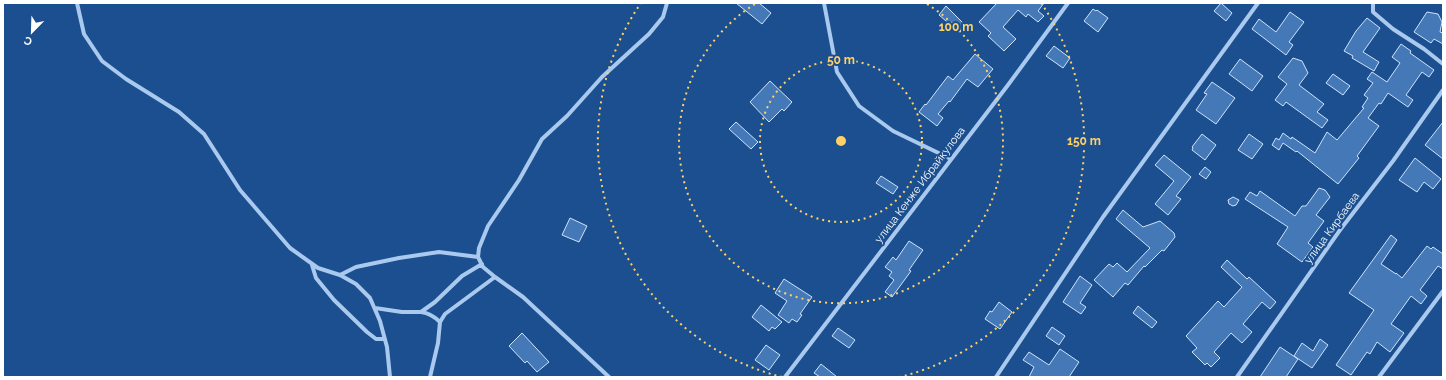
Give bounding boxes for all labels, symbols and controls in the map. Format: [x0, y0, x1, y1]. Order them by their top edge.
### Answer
north arrow [12, 12, 52, 52]
text: 100 m [939, 20, 973, 34]
text: С [22, 33, 34, 48]
text: 50 m [827, 53, 855, 67]
street label: улица Кенже Ибрайкулова [872, 124, 968, 246]
centre of rings [834, 134, 848, 148]
text: 150 m [1067, 134, 1101, 148]
street label: улица Кирбаева [1302, 190, 1362, 266]

